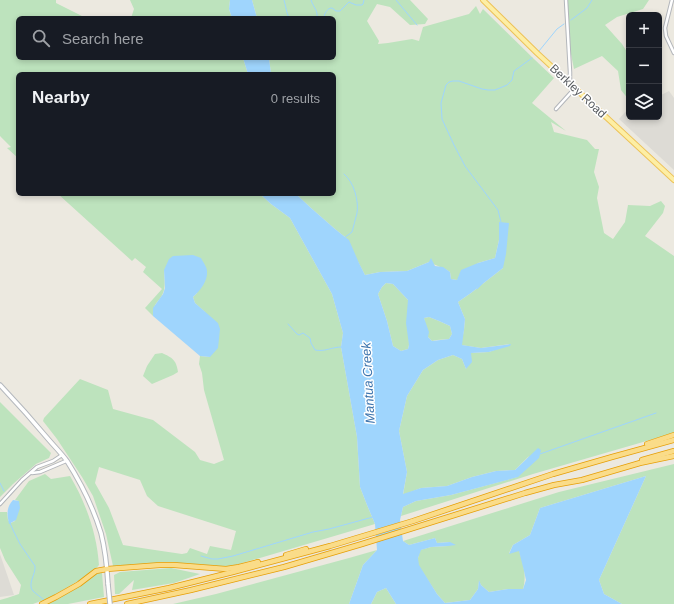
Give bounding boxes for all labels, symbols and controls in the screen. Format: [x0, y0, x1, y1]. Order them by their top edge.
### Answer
map controls [626, 12, 662, 120]
button: + [626, 12, 662, 48]
search box [16, 16, 336, 60]
icon: search [30, 27, 52, 49]
text: Search here [62, 30, 144, 47]
button: − [626, 48, 662, 84]
street label: Berkley Road [547, 61, 609, 121]
button: layers [626, 84, 662, 120]
text: Nearby [32, 88, 90, 107]
text: 0 results [271, 91, 320, 106]
water label: Mantua Creek [358, 340, 378, 424]

